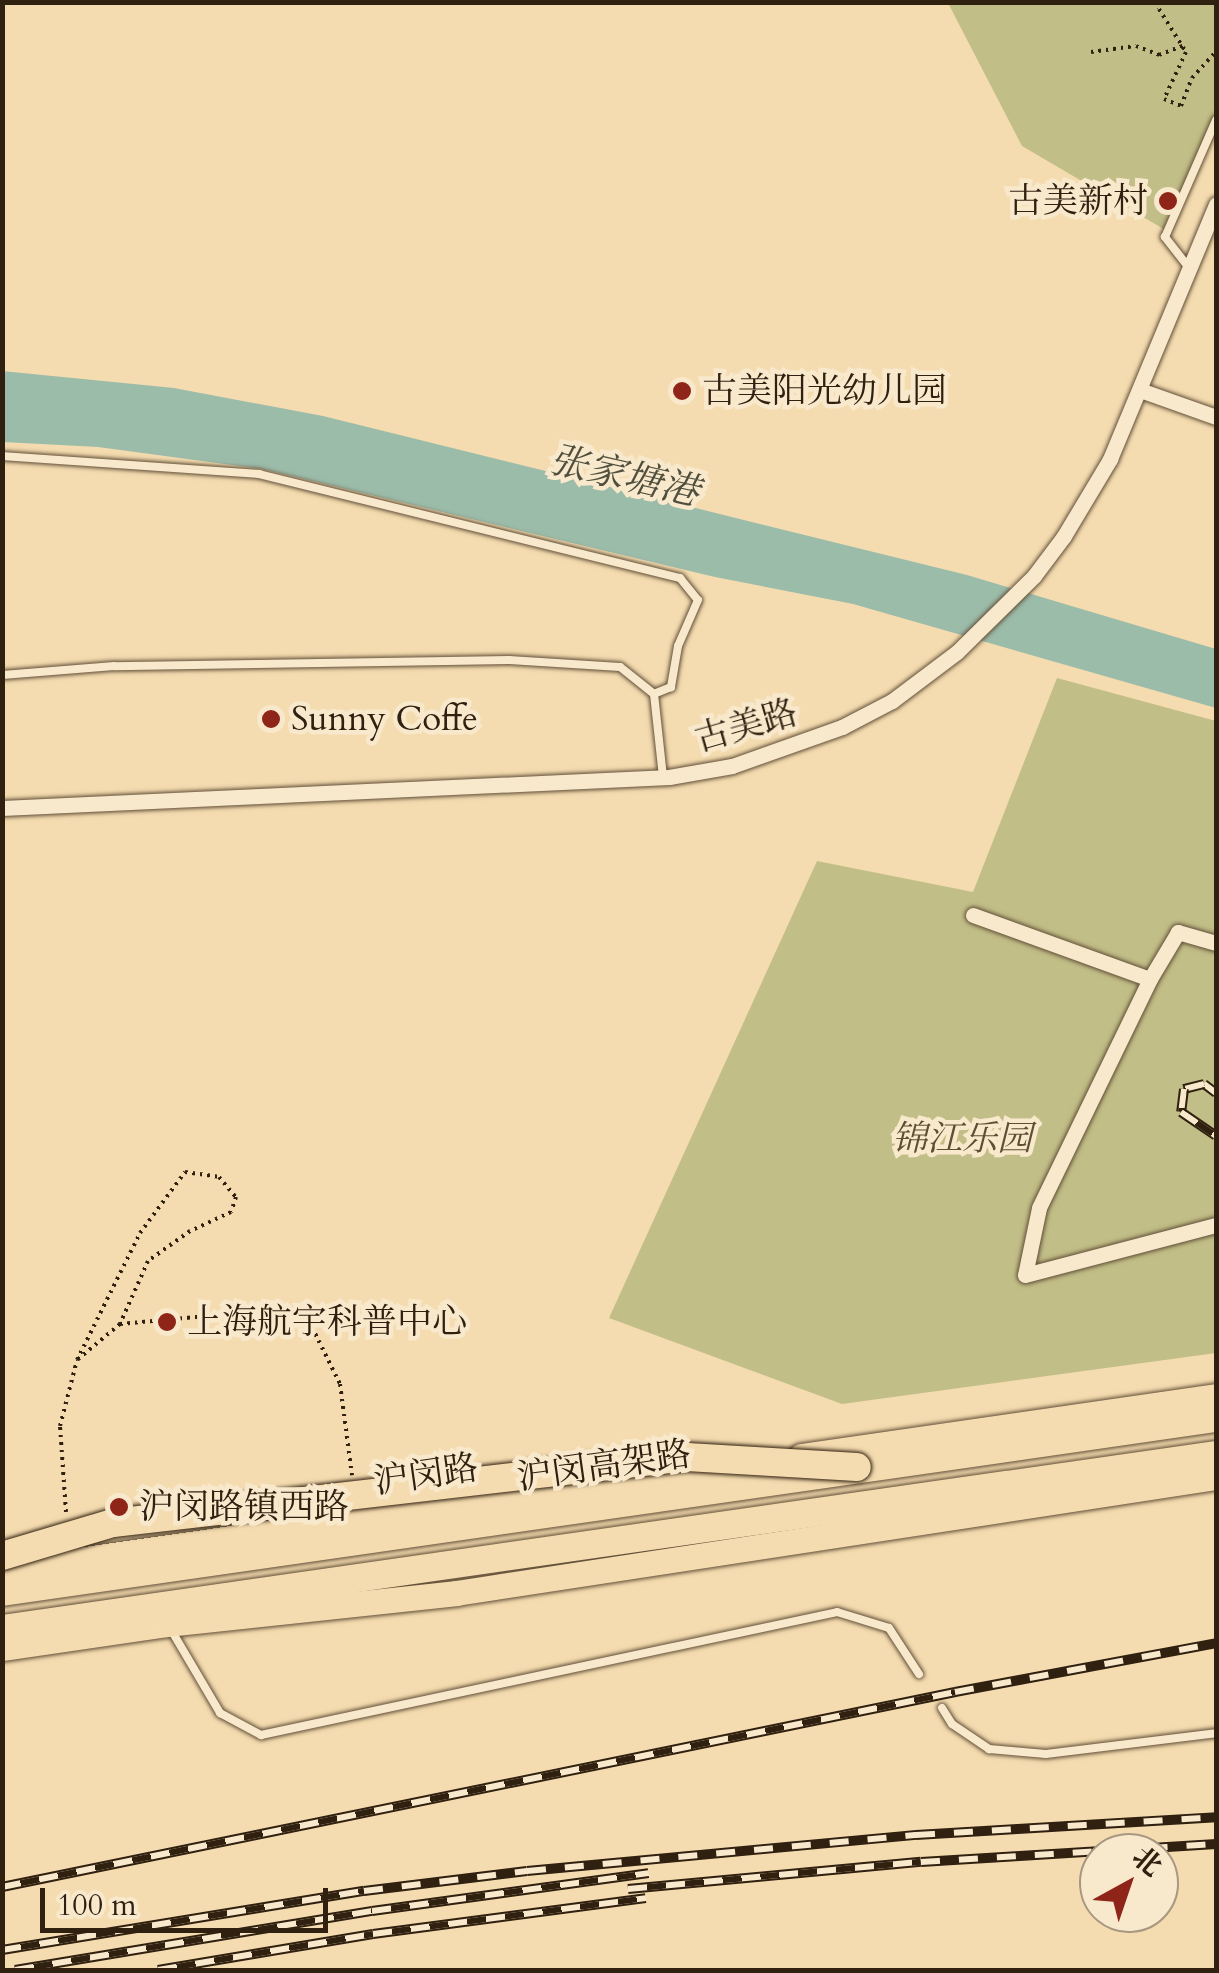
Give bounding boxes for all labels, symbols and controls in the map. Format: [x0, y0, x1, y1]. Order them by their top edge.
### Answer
place label: 古美新村 [1008, 180, 1148, 222]
marker: 古美新村 [1157, 190, 1179, 212]
place label: 古美阳光幼儿园 [702, 370, 947, 412]
marker: 古美阳光幼儿园 [671, 380, 693, 402]
water label: 张家塘港 [545, 438, 703, 516]
street label: 古美路 [690, 691, 802, 761]
place label: Sunny Coffe [291, 698, 478, 740]
marker: Sunny Coffe [260, 708, 282, 730]
park label: 锦江乐园 [892, 1118, 1032, 1160]
place label: 上海航宇科普中心 [187, 1301, 467, 1343]
marker: 上海航宇科普中心 [156, 1311, 178, 1333]
street label: 沪闵高架路 [514, 1433, 694, 1499]
street label: 沪闵路 [371, 1447, 481, 1503]
place label: 沪闵路镇西路 [139, 1486, 349, 1528]
marker: 沪闵路镇西路 [108, 1496, 130, 1518]
north arrow [1079, 1833, 1179, 1933]
text: 北 [1124, 1838, 1170, 1885]
scale bar [45, 1868, 332, 1930]
text: 100 m [57, 1885, 137, 1926]

